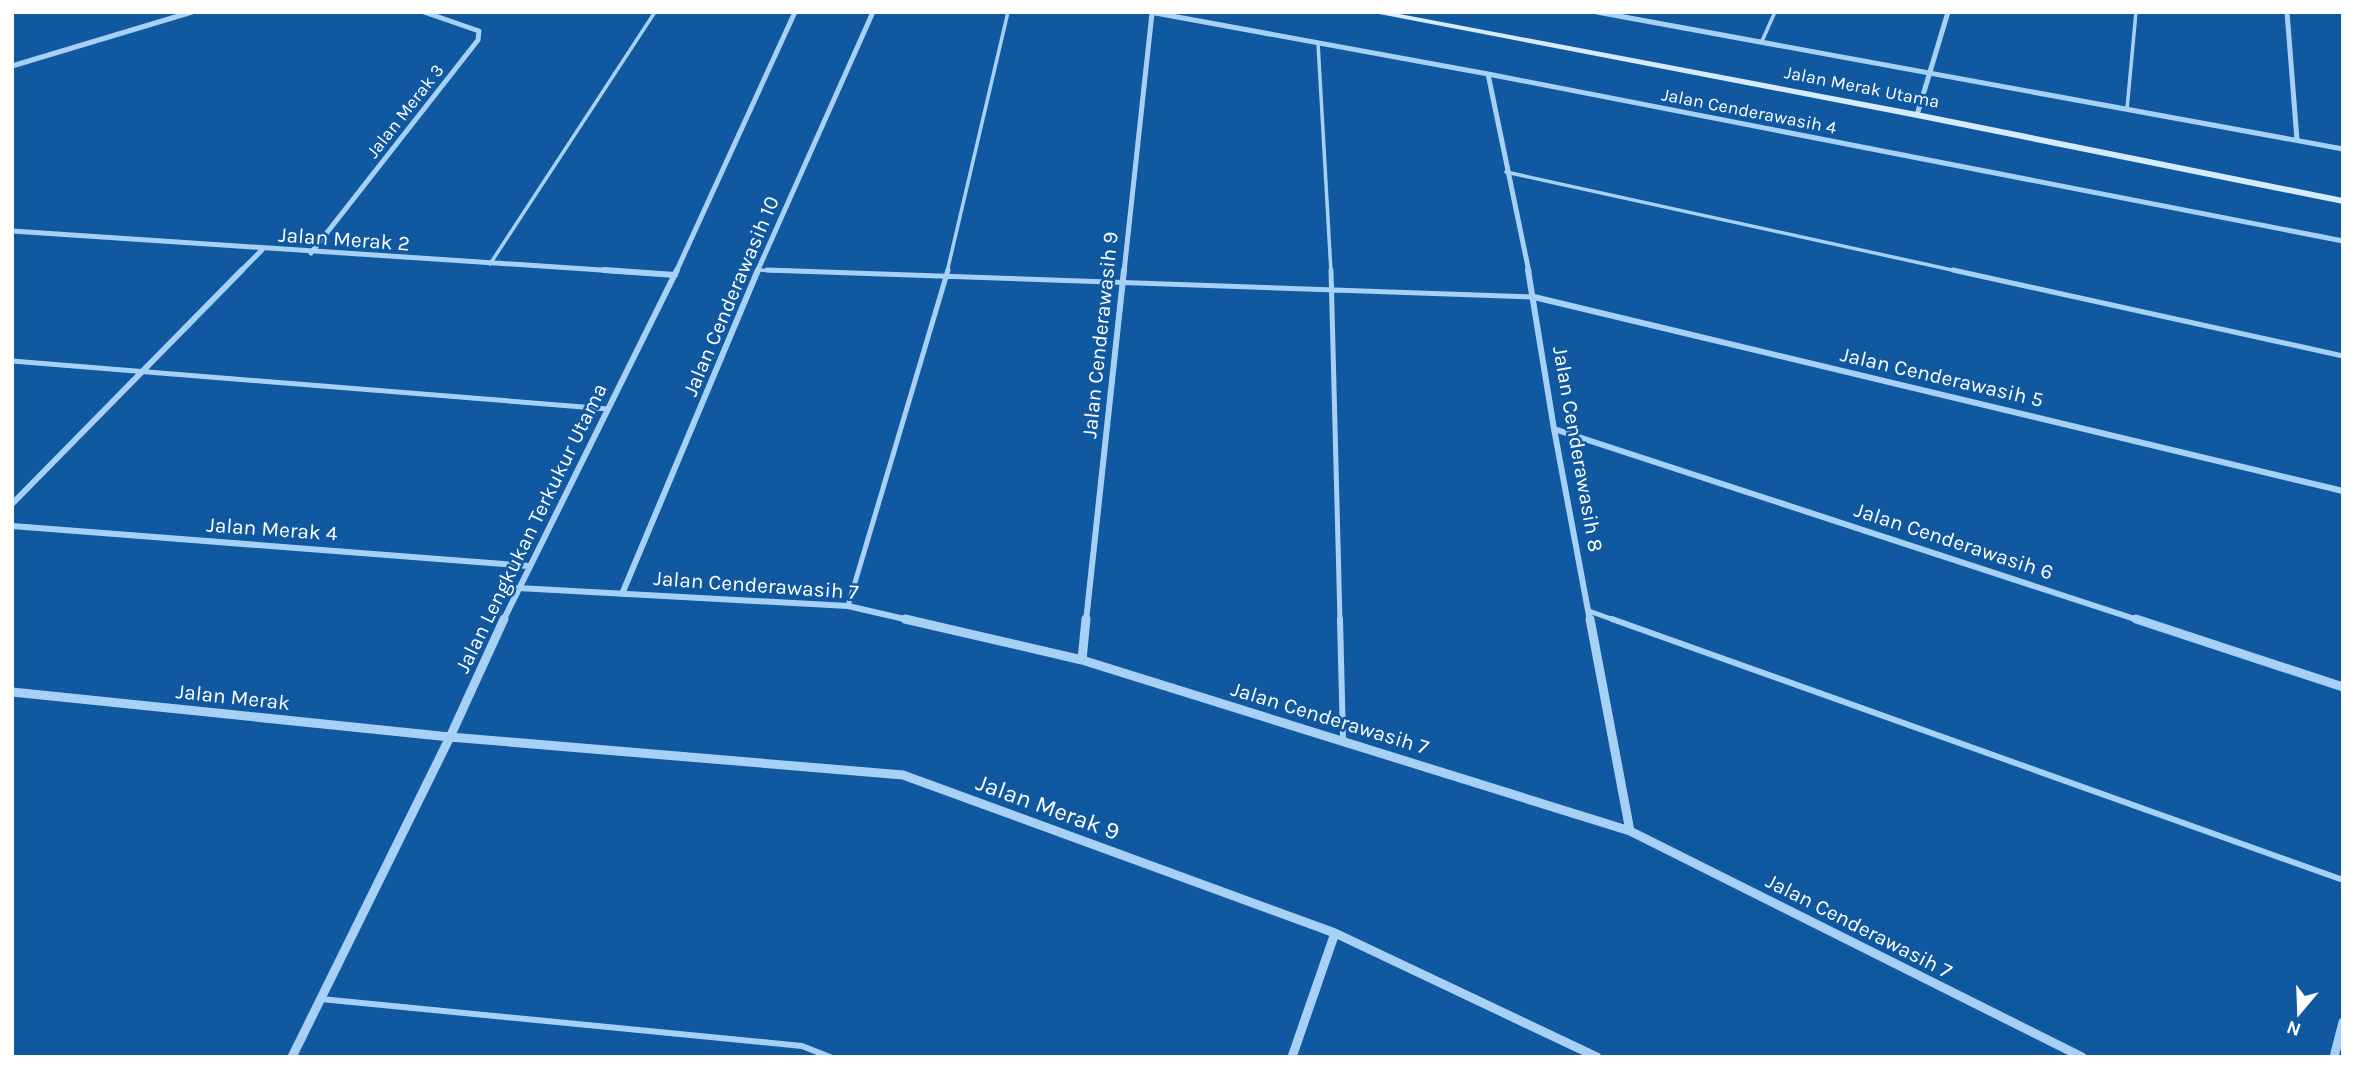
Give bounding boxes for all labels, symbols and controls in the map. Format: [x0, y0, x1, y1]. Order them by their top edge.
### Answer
street label: Jalan Merak 3 [361, 60, 449, 162]
street label: Jalan Merak Utama [1782, 61, 1942, 113]
street label: Jalan Cenderawasih 4 [1660, 83, 1838, 139]
street label: Jalan Cenderawasih 10 [678, 192, 784, 400]
street label: Jalan Merak 2 [277, 222, 411, 256]
street label: Jalan Cenderawasih 9 [1077, 230, 1123, 440]
street label: Jalan Cenderawasih 5 [1838, 342, 2046, 412]
street label: Jalan Cenderawasih 8 [1548, 344, 1608, 554]
street label: Jalan Lengkukan Terkukur Utama [450, 379, 612, 677]
street label: Jalan Cenderawasih 6 [1852, 498, 2056, 584]
street label: Jalan Merak 4 [206, 512, 339, 546]
street label: Jalan Cenderawasih 7 [653, 566, 859, 604]
street label: Jalan Cenderawasih 7 [1228, 676, 1432, 760]
street label: Jalan Merak [175, 679, 291, 715]
street label: Jalan Merak 9 [972, 768, 1124, 846]
street label: Jalan Cenderawasih 7 [1762, 869, 1956, 983]
north arrow [2264, 978, 2334, 1048]
text: N [2284, 1016, 2304, 1041]

